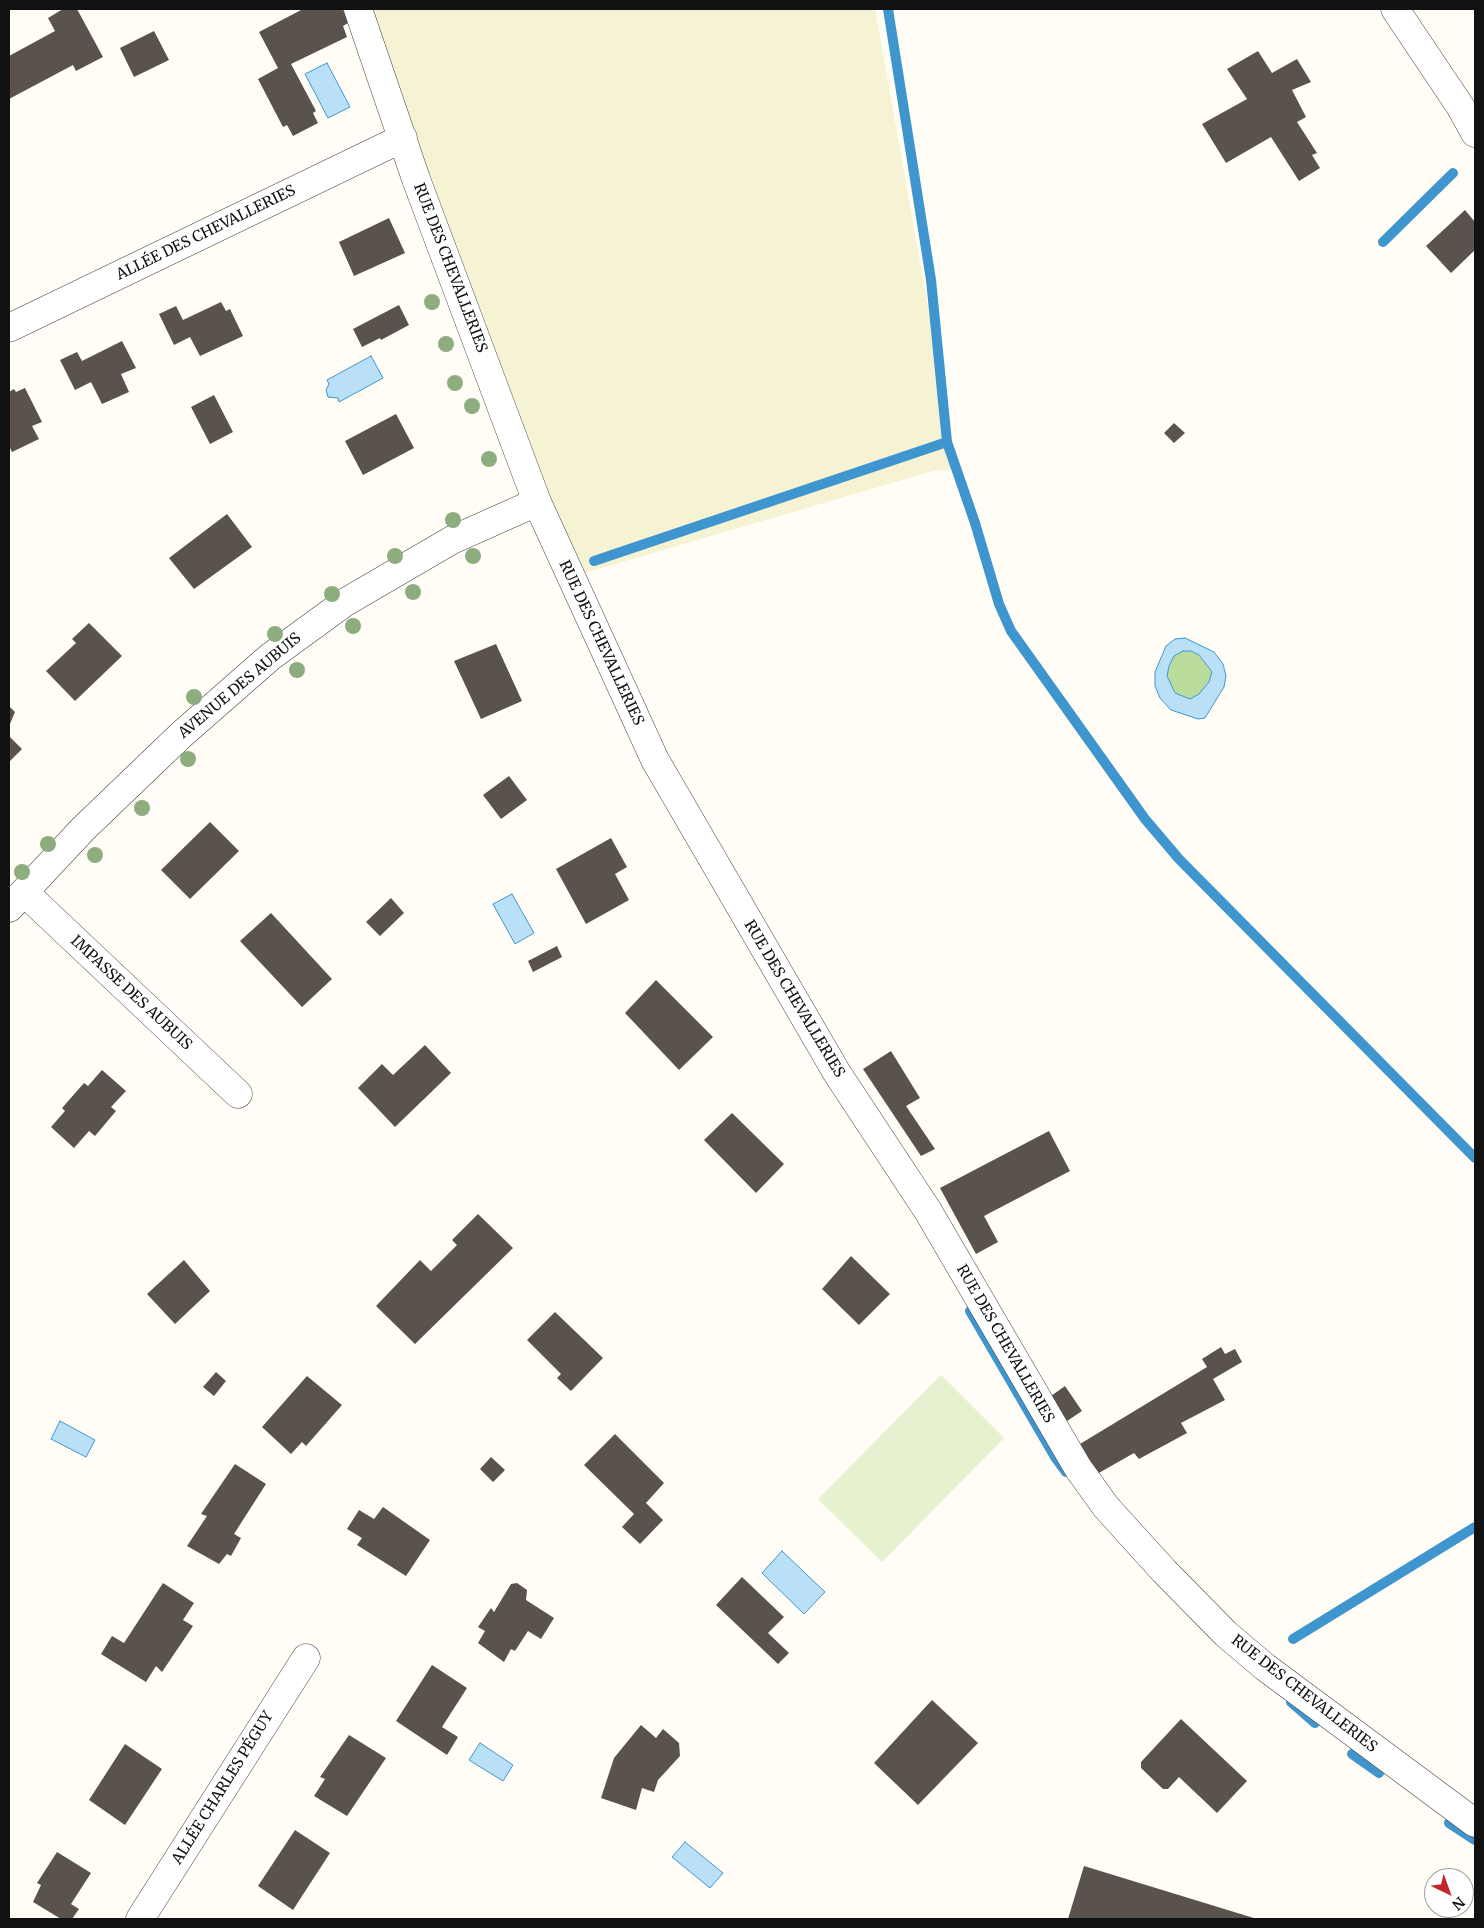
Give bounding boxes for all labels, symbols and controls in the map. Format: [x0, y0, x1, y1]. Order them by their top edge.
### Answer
street label: RUE DES CHEVALLERIES [409, 181, 491, 355]
street label: ALLÉE DES CHEVALLERIES [113, 182, 299, 284]
street label: RUE DES CHEVALLERIES [555, 558, 647, 728]
street label: AVENUE DES AUBUIS [175, 629, 305, 743]
street label: RUE DES CHEVALLERIES [740, 917, 848, 1081]
street label: IMPASSE DES AUBUIS [67, 932, 195, 1054]
street label: RUE DES CHEVALLERIES [952, 1262, 1058, 1426]
street label: RUE DES CHEVALLERIES [1228, 1631, 1380, 1757]
street label: ALLÉE CHARLES PÉGUY [169, 1708, 277, 1868]
north arrow [1424, 1868, 1474, 1918]
text: N [1448, 1893, 1469, 1914]

